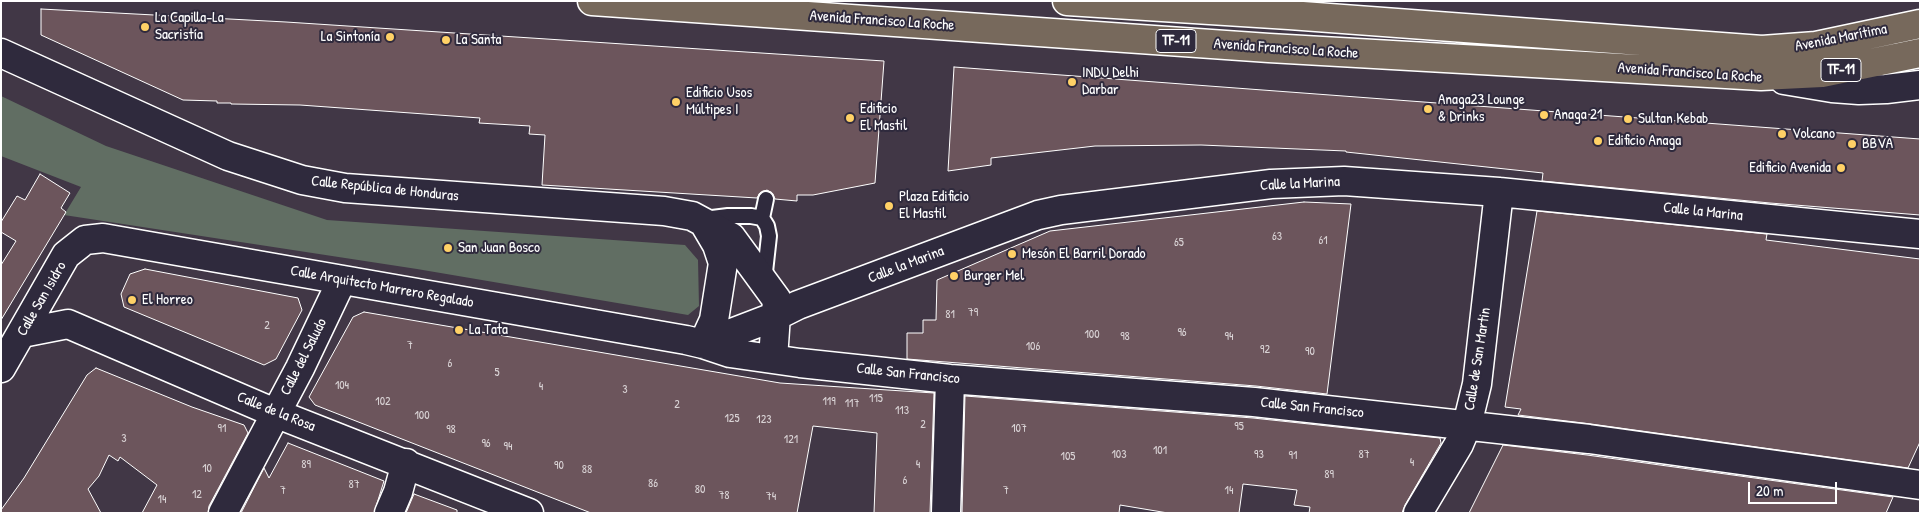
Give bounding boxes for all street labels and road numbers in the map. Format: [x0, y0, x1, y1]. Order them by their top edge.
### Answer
street label: Avenida Francisco La Roche [809, 7, 955, 35]
street label: Avenida Marítima [1794, 20, 1888, 56]
road number: TF-11 [1156, 29, 1196, 52]
street label: Avenida Francisco La Roche [1213, 35, 1359, 63]
road number: TF-11 [1821, 58, 1861, 82]
street label: Avenida Francisco La Roche [1617, 59, 1763, 87]
street label: Calle República de Honduras [310, 172, 460, 206]
street label: Calle la Marina [1260, 173, 1340, 195]
street label: Calle la Marina [1662, 199, 1744, 225]
street label: Calle la Marina [865, 242, 947, 288]
street label: Calle San Isidro [13, 258, 71, 340]
street label: Calle Arquitecto Marrero Regalado [289, 262, 475, 312]
street label: Calle de San Martin [1461, 306, 1495, 412]
street label: Calle del Saludo [277, 316, 331, 398]
street label: Calle San Francisco [855, 360, 961, 388]
street label: Calle de la Rosa [234, 388, 318, 436]
street label: Calle San Francisco [1259, 394, 1365, 422]

